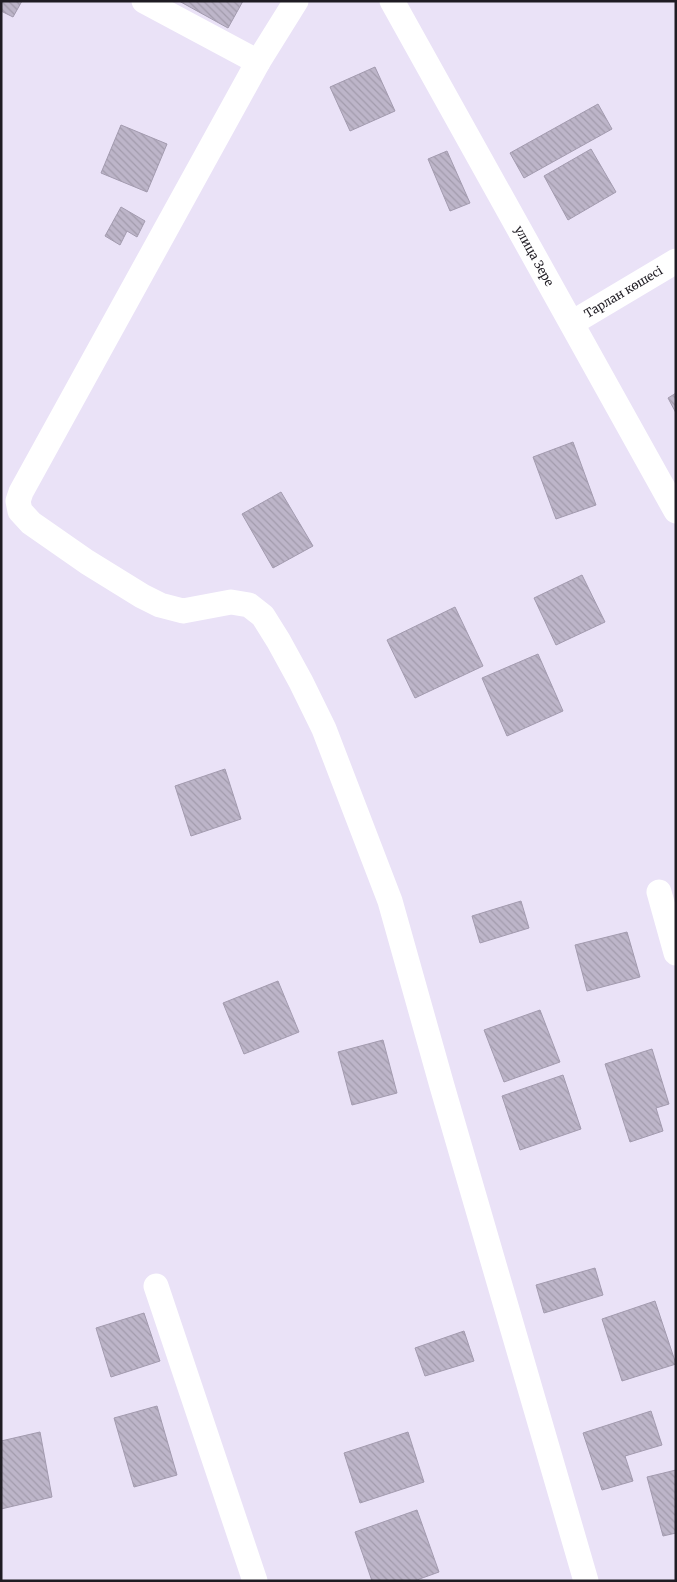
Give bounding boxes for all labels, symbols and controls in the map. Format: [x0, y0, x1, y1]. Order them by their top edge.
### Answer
street label: улица Зере [512, 223, 557, 289]
street label: Тарлан көшесі [581, 263, 665, 321]

